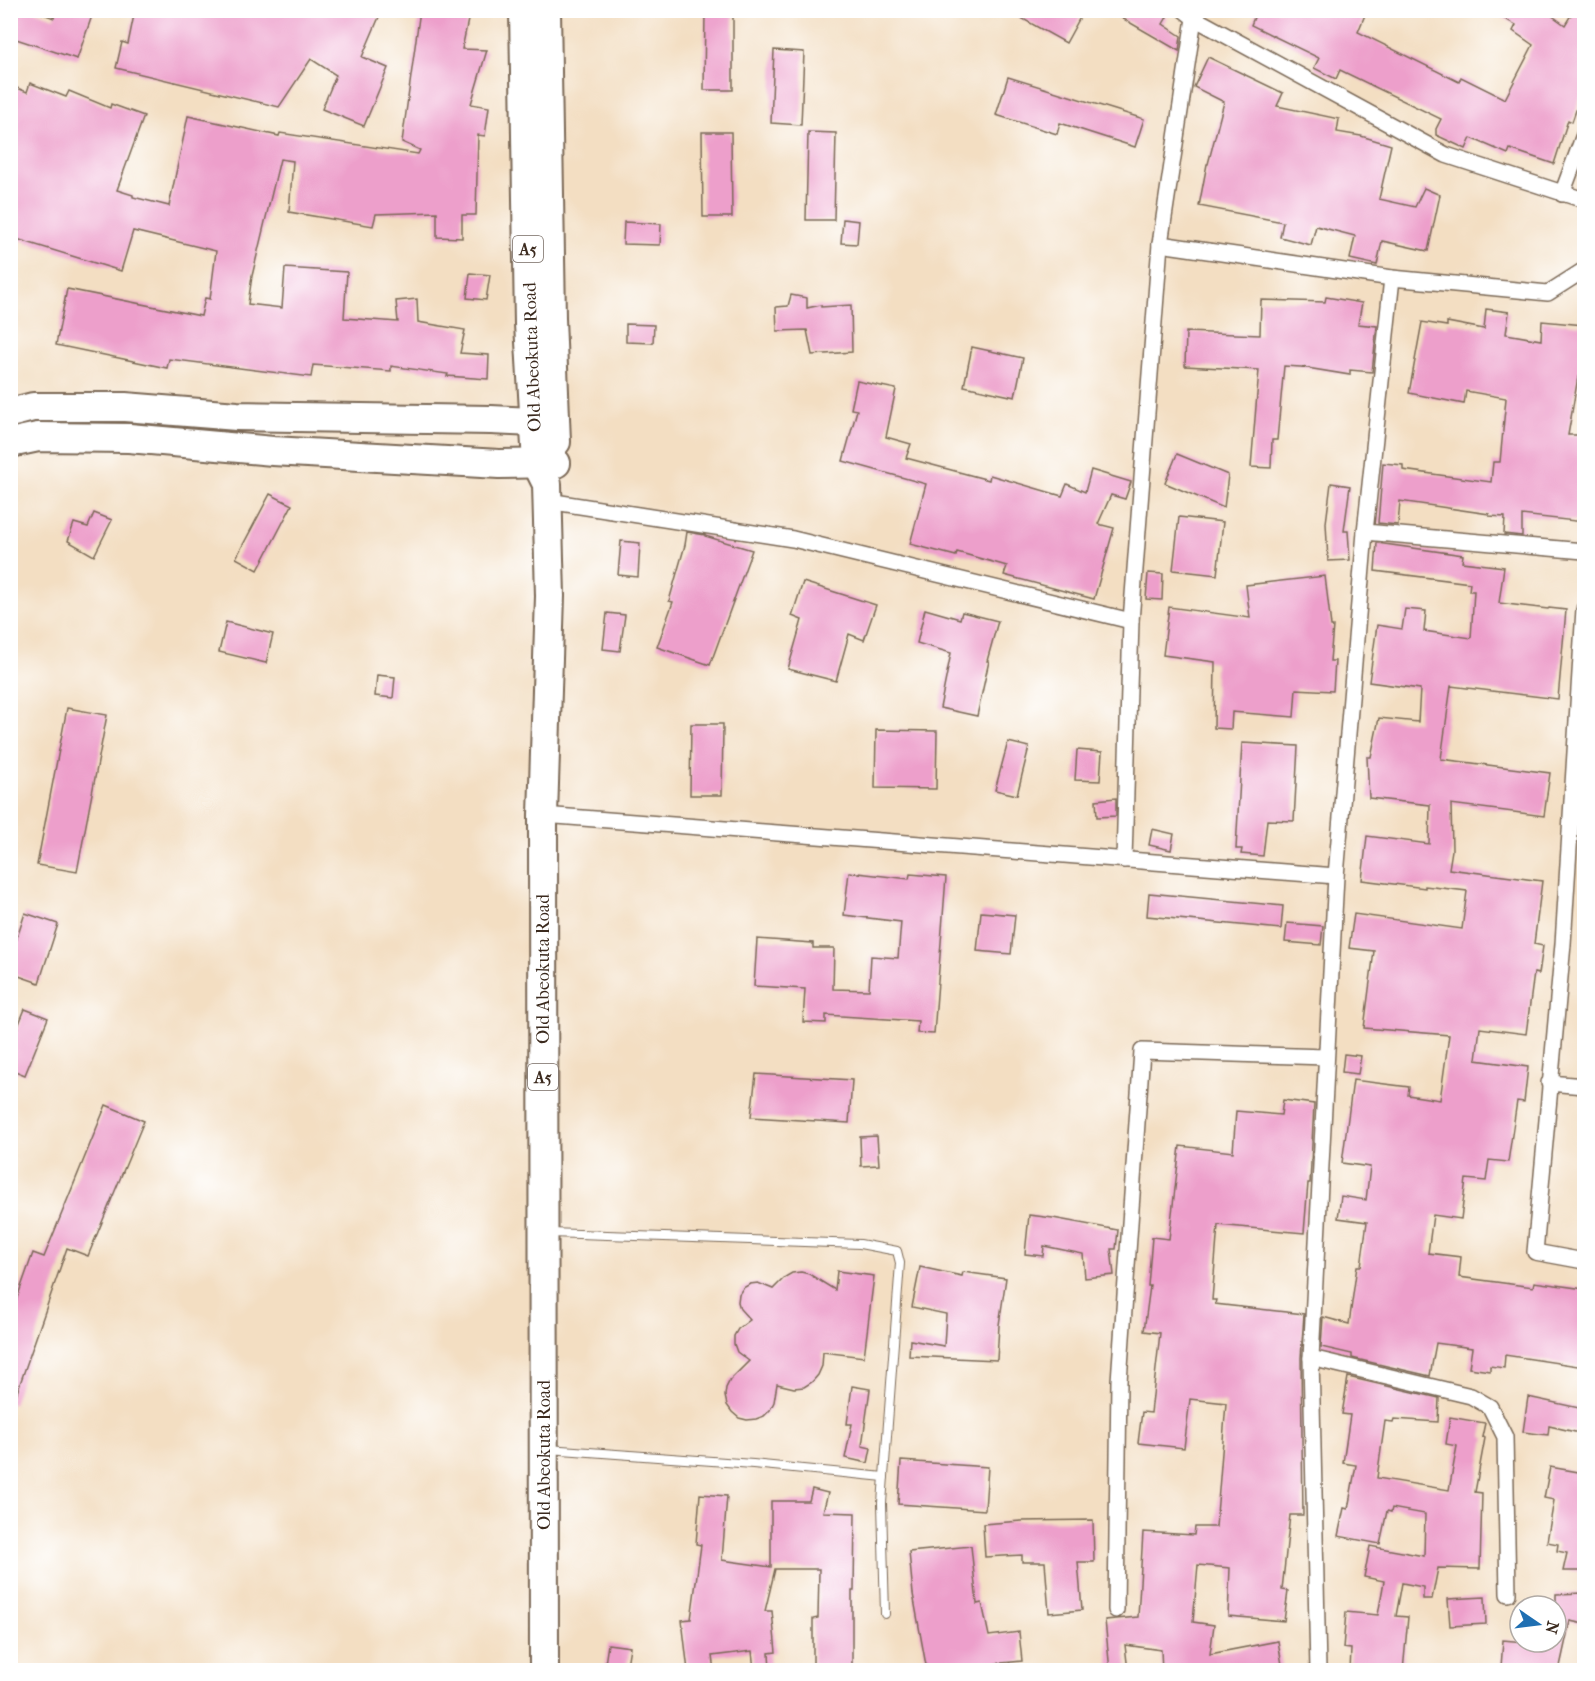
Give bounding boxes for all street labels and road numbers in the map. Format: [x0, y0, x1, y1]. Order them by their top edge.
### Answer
road number: A5 [513, 236, 543, 262]
street label: Old Abeokuta Road [519, 282, 546, 432]
street label: Old Abeokuta Road [533, 894, 554, 1044]
road number: A5 [528, 1064, 558, 1090]
street label: Old Abeokuta Road [534, 1380, 555, 1530]

